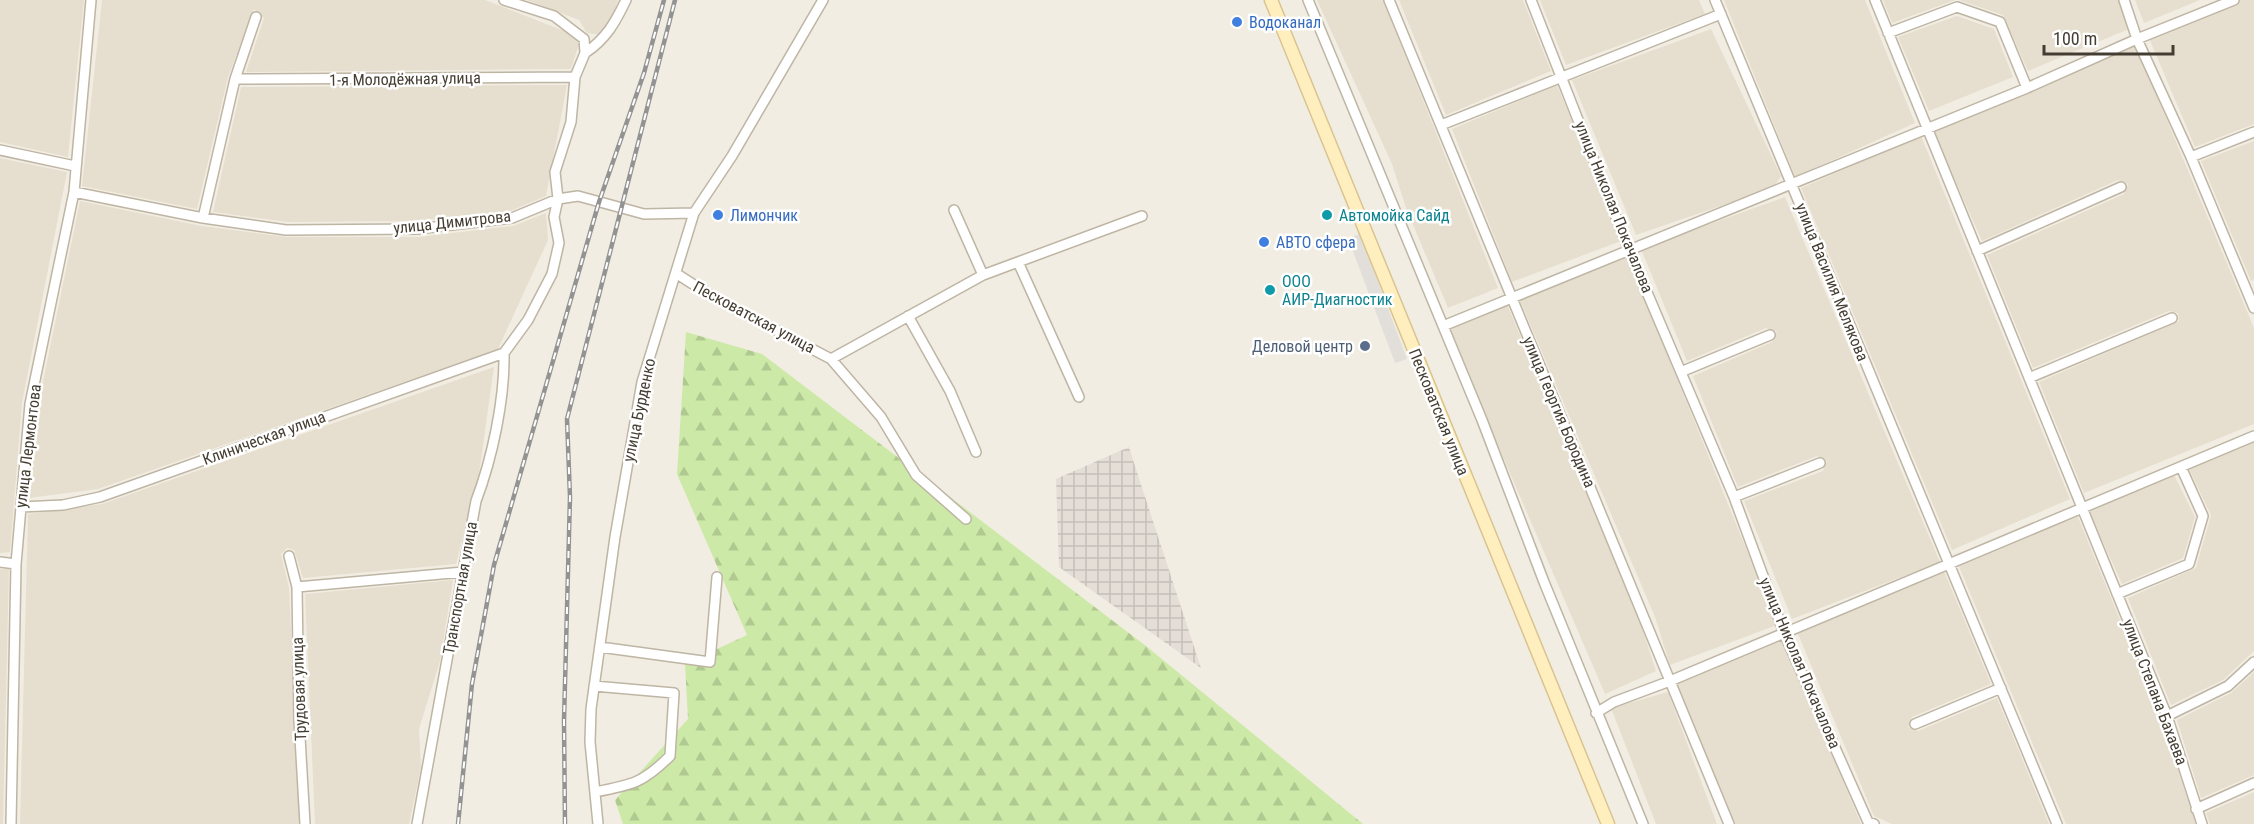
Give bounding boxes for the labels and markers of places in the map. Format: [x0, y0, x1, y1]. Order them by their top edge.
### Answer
place label: Водоканал [1249, 13, 1321, 32]
marker: Водоканал [1230, 15, 1244, 29]
place label: Лимончик [730, 206, 798, 225]
place label: Автомойка Сайд [1339, 206, 1450, 225]
marker: Лимончик [711, 208, 725, 222]
marker: Автомойка Сайд [1320, 208, 1334, 222]
place label: АВТО сфера [1276, 233, 1356, 252]
marker: АВТО сфера [1257, 235, 1271, 249]
place label: ООО АИР-Диагностик [1282, 272, 1393, 309]
marker: ООО АИР-Диагностик [1263, 283, 1277, 297]
place label: Деловой центр [1252, 337, 1353, 356]
marker: Деловой центр [1358, 339, 1372, 353]

